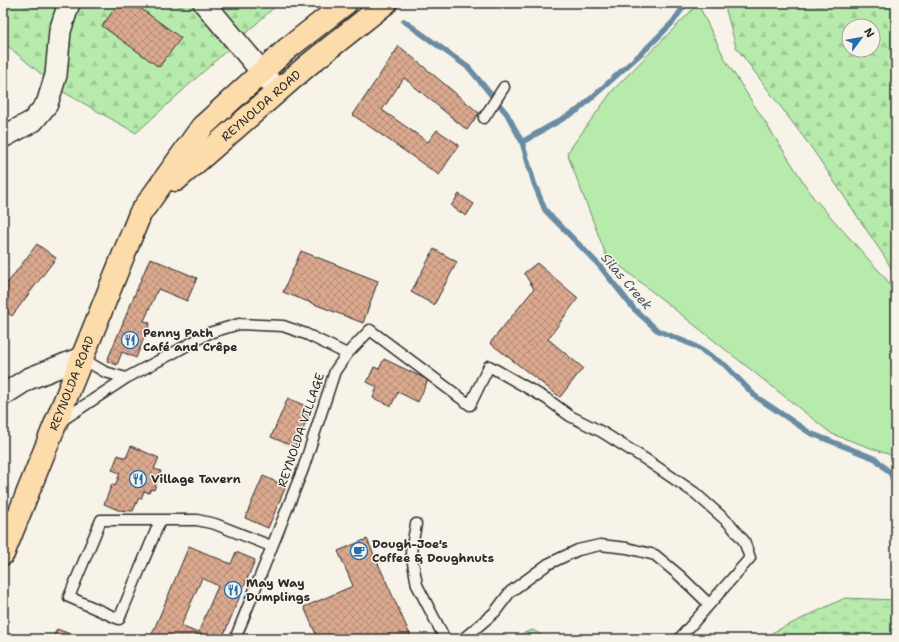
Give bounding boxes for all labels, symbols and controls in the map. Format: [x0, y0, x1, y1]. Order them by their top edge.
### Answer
north arrow [841, 18, 881, 58]
text: N [860, 25, 878, 41]
street label: REYNOLDA ROAD [218, 67, 305, 145]
water label: Silas Creek [597, 249, 656, 314]
place label: Penny Path Café and Crêpe [143, 325, 238, 355]
restaurant icon: Penny Path Café and Crêpe [120, 330, 140, 350]
street label: REYNOLDA ROAD [46, 334, 98, 433]
street label: REYNOLDA VILLAGE [274, 371, 328, 489]
restaurant icon: Village Tavern [128, 469, 148, 489]
place label: Village Tavern [151, 471, 241, 487]
place label: Dough-Joe's Coffee & Doughnuts [372, 536, 494, 566]
cafe icon: Dough-Joe's Coffee & Doughnuts [349, 541, 369, 561]
place label: May Way Dumplings [246, 575, 310, 605]
restaurant icon: May Way Dumplings [223, 580, 243, 600]

